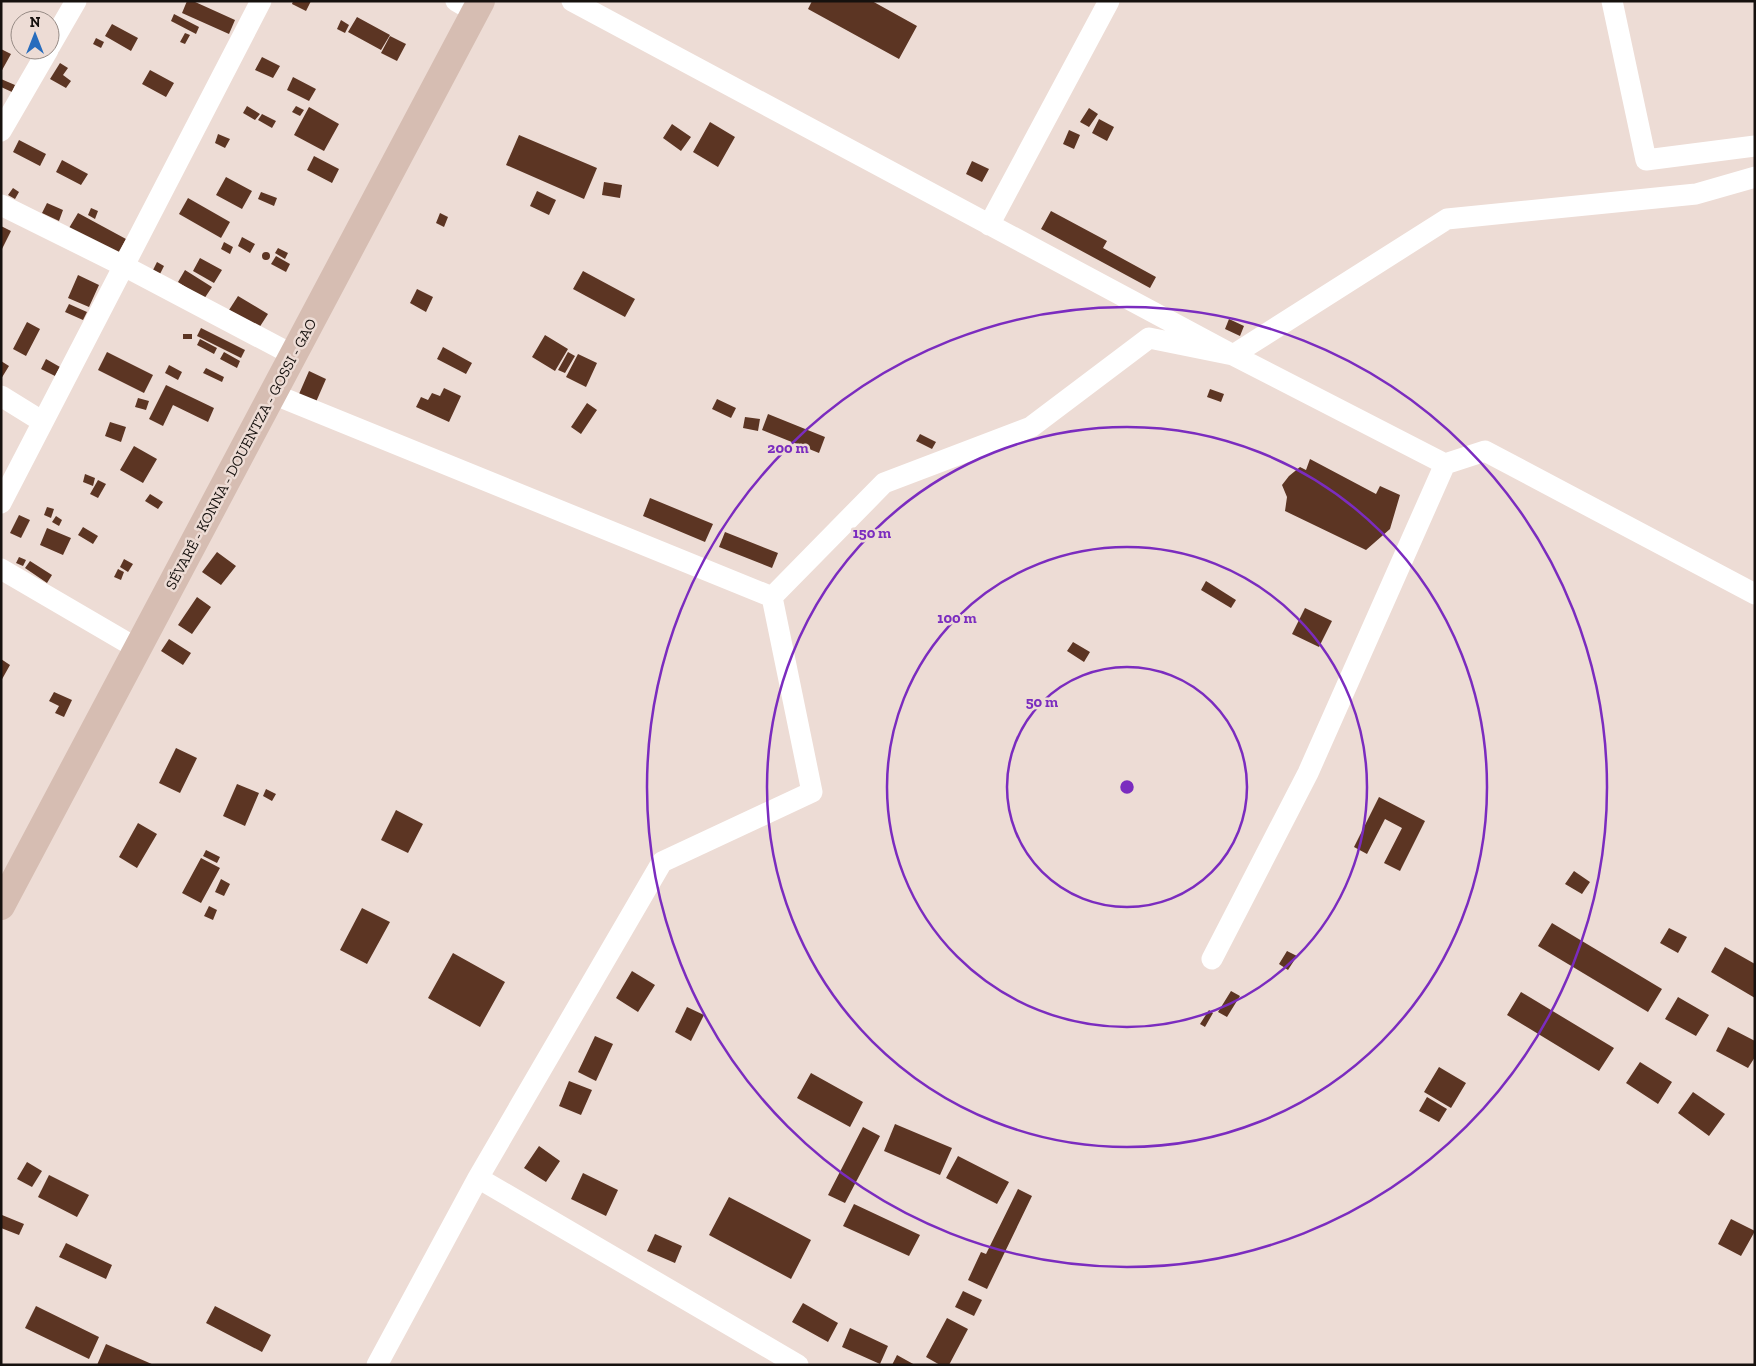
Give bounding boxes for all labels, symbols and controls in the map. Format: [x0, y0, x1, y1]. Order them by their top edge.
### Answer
north arrow [10, 10, 60, 60]
text: N [30, 14, 41, 31]
street label: SÉVARÉ - KONNA - DOUENTZA - GOSSI - GAO [162, 315, 320, 593]
text: 200 m [767, 439, 809, 457]
text: 150 m [853, 524, 891, 542]
text: 100 m [937, 609, 977, 627]
text: 50 m [1026, 693, 1058, 711]
centre of rings [1118, 778, 1136, 796]

